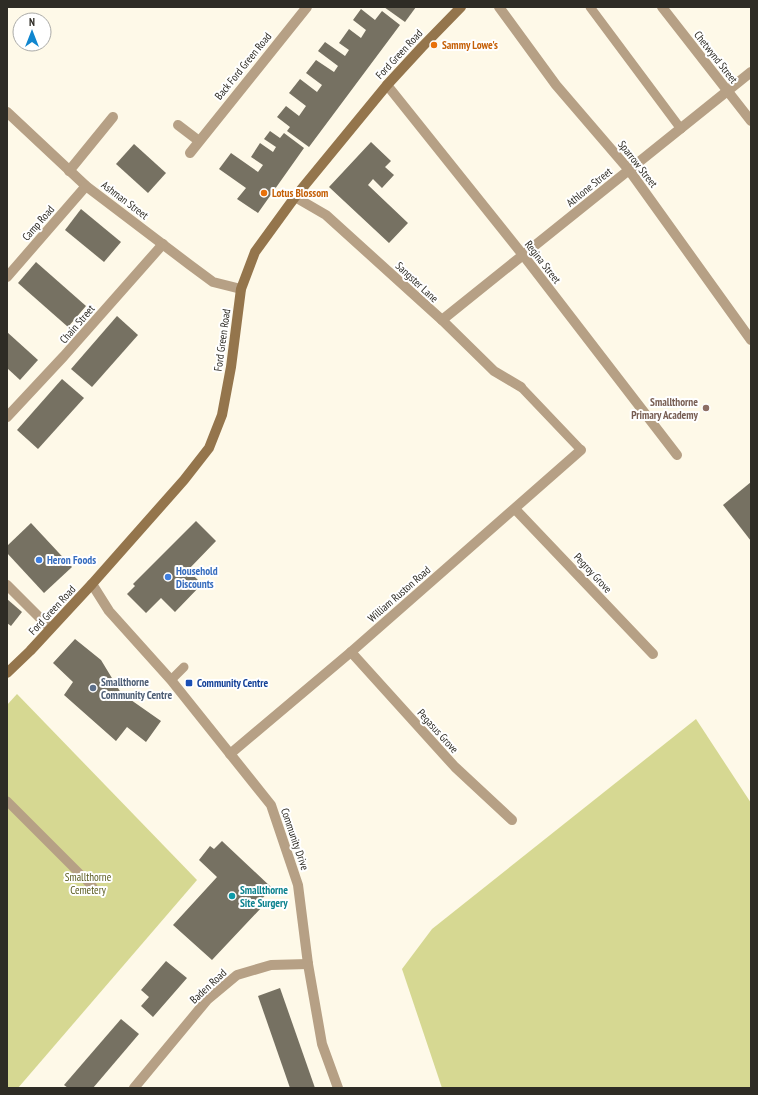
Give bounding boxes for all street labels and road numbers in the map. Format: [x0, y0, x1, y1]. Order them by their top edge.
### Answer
street label: Ford Green Road [372, 26, 426, 82]
street label: Chetwynd Street [691, 28, 741, 86]
street label: Back Ford Green Road [212, 29, 275, 102]
street label: Sparrow Street [615, 138, 661, 190]
street label: Athlone Street [563, 164, 615, 210]
street label: Ashman Street [99, 178, 151, 222]
street label: Camp Road [19, 202, 57, 244]
street label: Regina Street [522, 238, 564, 286]
street label: Sangster Lane [393, 259, 442, 306]
street label: Chain Street [56, 302, 98, 346]
street label: Ford Green Road [211, 308, 233, 372]
street label: Pegroy Grove [571, 550, 615, 596]
street label: William Ruston Road [365, 563, 433, 625]
street label: Ford Green Road [25, 582, 79, 638]
street label: Pegasus Grove [415, 706, 462, 756]
street label: Community Drive [278, 806, 312, 872]
street label: Baden Road [187, 965, 229, 1006]

